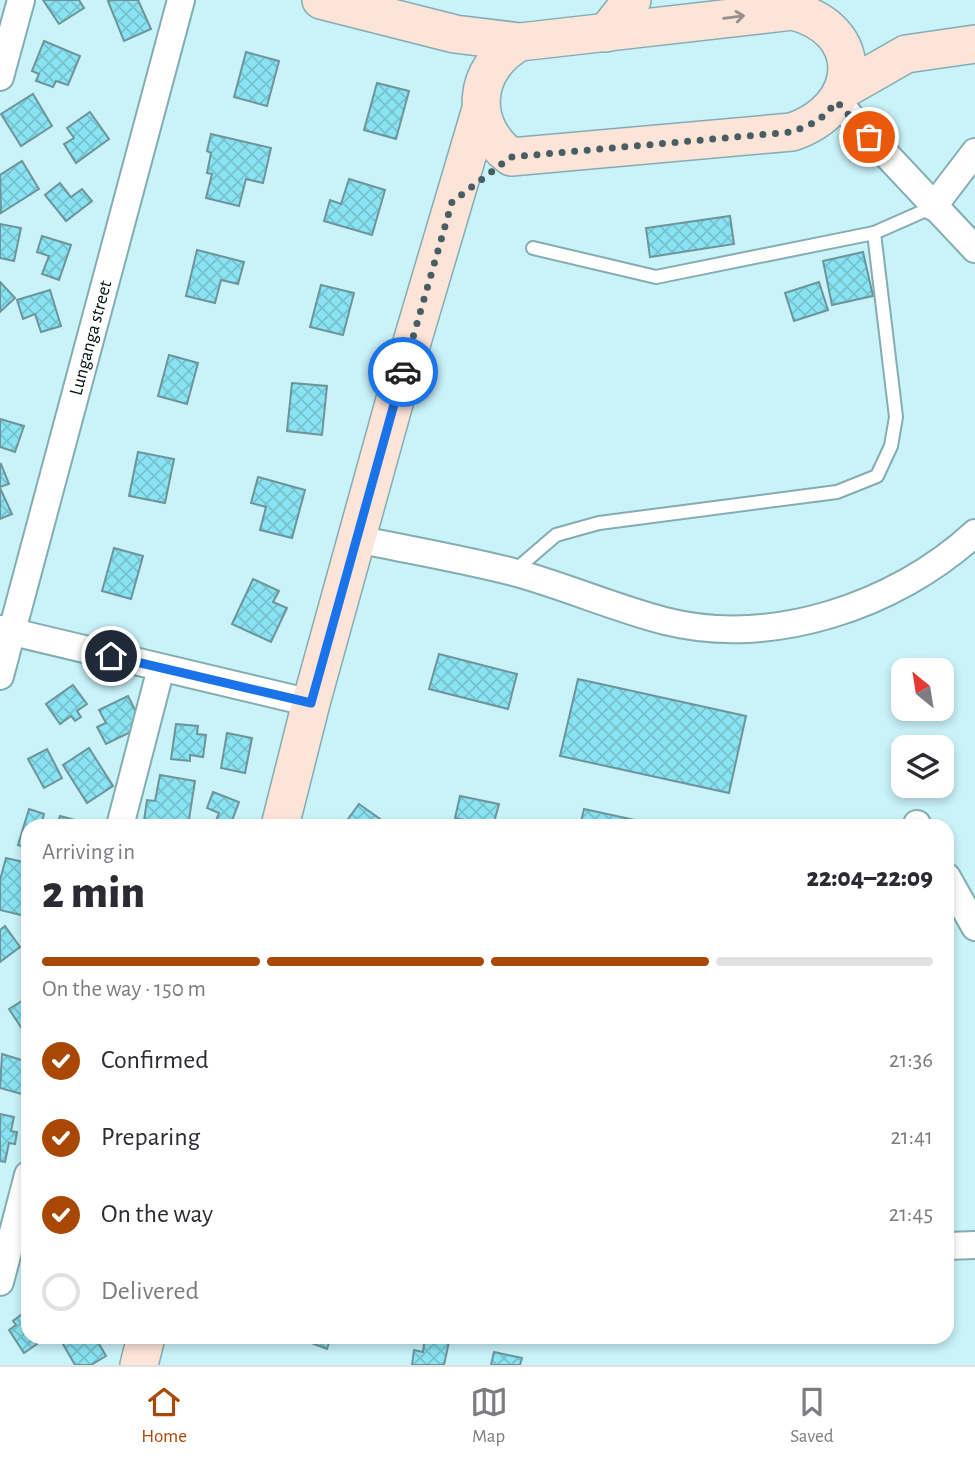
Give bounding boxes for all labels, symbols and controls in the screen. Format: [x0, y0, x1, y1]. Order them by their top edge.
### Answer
one-way arrow [722, 11, 745, 24]
pin [839, 107, 899, 167]
icon: bag [850, 118, 888, 156]
street label: Lunganga street [67, 278, 115, 398]
courier [368, 337, 438, 407]
icon: car [384, 353, 422, 391]
pin [81, 626, 141, 686]
icon: home [92, 637, 130, 675]
north arrow [891, 658, 954, 721]
map controls [891, 658, 954, 798]
button: layers [891, 735, 954, 798]
text: Arriving in [42, 841, 135, 864]
text: 22:04–22:09 [807, 865, 933, 891]
text: 2 min [42, 870, 145, 916]
text: On the way · 150 m [42, 978, 206, 1001]
icon: check [42, 1042, 80, 1080]
text: Confirmed [101, 1047, 209, 1073]
text: 21:36 [889, 1049, 933, 1072]
icon: check [42, 1119, 80, 1157]
text: Preparing [101, 1124, 200, 1150]
text: 21:41 [890, 1126, 933, 1149]
icon: check [42, 1196, 80, 1234]
text: On the way [101, 1201, 213, 1227]
text: 21:45 [889, 1203, 933, 1226]
text: Delivered [101, 1278, 199, 1304]
tab: Home [141, 1383, 187, 1448]
tab: Map [470, 1383, 508, 1448]
tab: Saved [790, 1383, 834, 1448]

